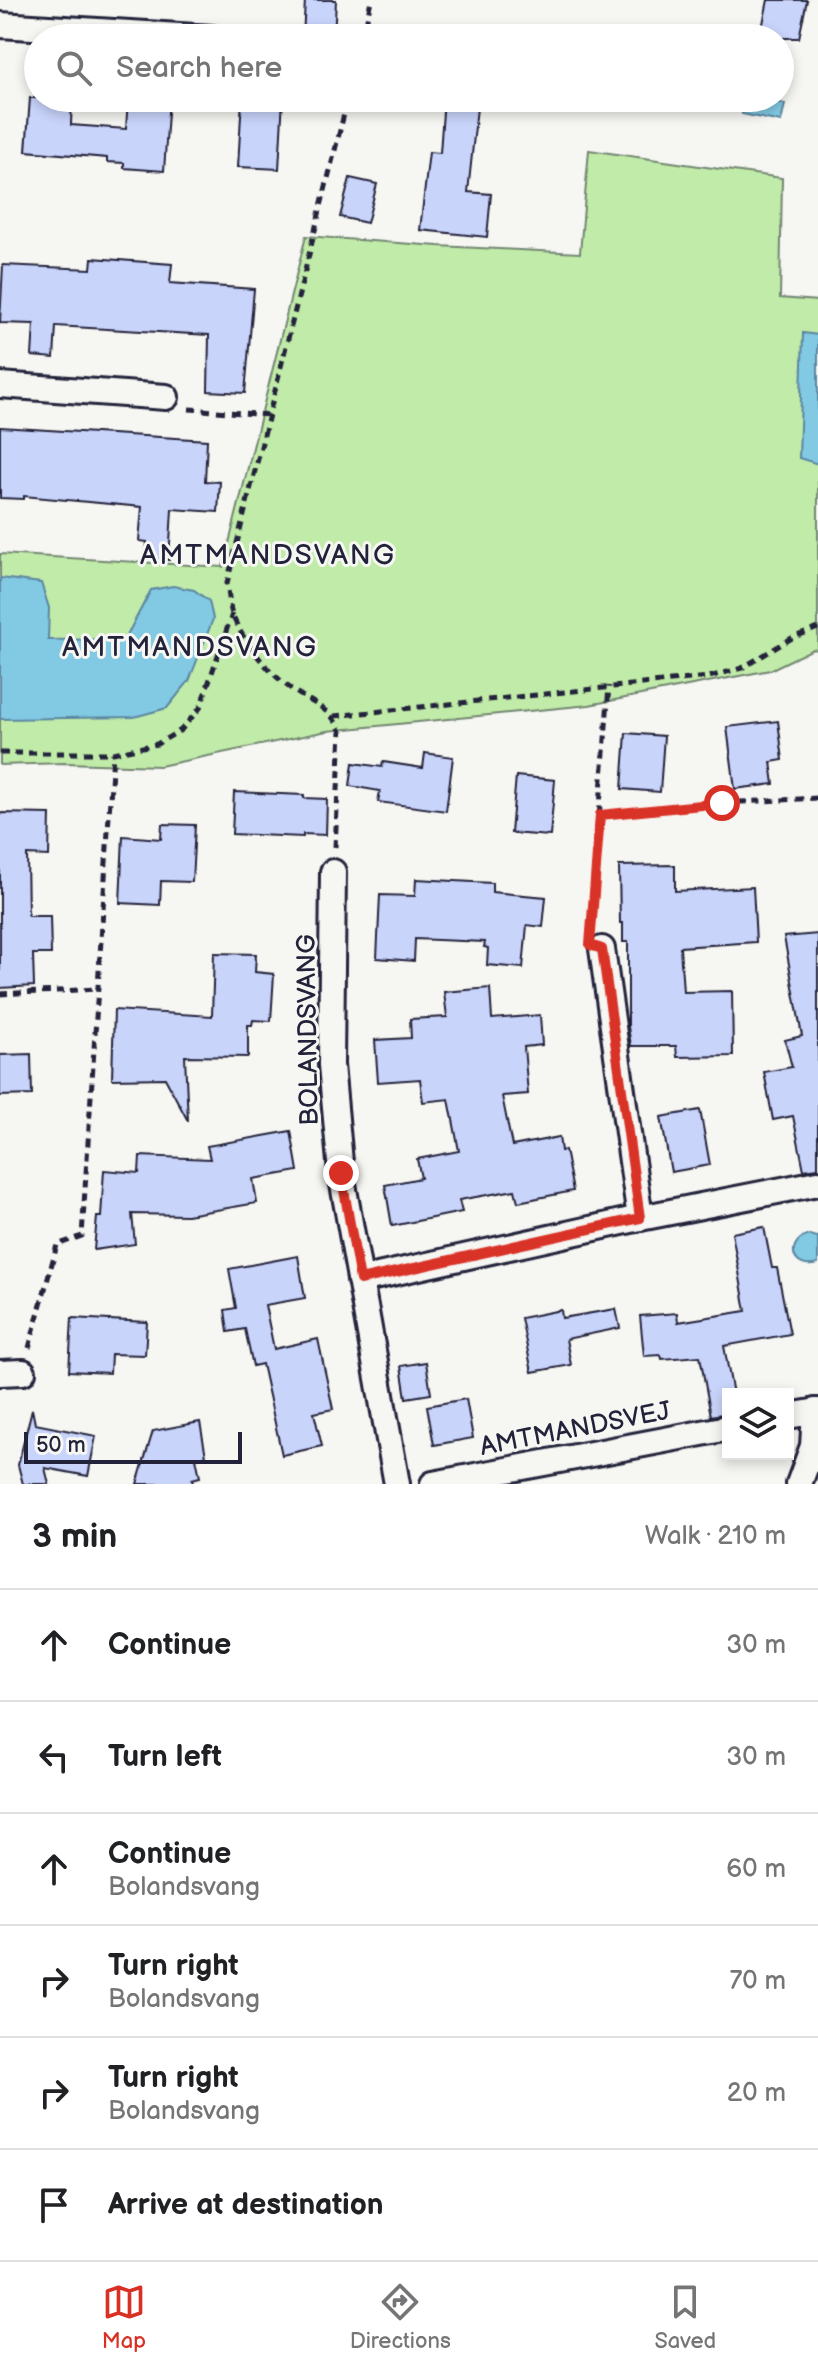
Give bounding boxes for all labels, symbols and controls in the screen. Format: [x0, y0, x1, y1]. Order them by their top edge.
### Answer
search box [24, 24, 794, 112]
icon: search [52, 46, 96, 90]
text: Search here [116, 50, 282, 86]
district label: AMTMANDSVANG [140, 539, 396, 572]
district label: AMTMANDSVANG [62, 631, 318, 664]
route start [704, 785, 740, 821]
street label: BOLANDSVANG [291, 934, 326, 1126]
route end [323, 1155, 359, 1191]
map controls [722, 1388, 794, 1460]
button: layers [722, 1388, 794, 1460]
street label: AMTMANDSVEJ [477, 1396, 673, 1463]
scale bar [24, 1428, 242, 1464]
text: 50 m [36, 1432, 86, 1459]
text: 3 min [32, 1516, 117, 1557]
text: Walk · 210 m [645, 1521, 786, 1552]
icon: ahead [32, 1623, 76, 1667]
text: Continue [108, 1627, 231, 1663]
text: 30 m [726, 1630, 786, 1661]
icon: left [32, 1735, 76, 1779]
text: Turn left [108, 1739, 222, 1775]
text: 30 m [726, 1742, 786, 1773]
text: Continue [108, 1836, 231, 1872]
icon: ahead [32, 1847, 76, 1891]
text: 60 m [726, 1854, 786, 1885]
text: Bolandsvang [108, 1872, 260, 1903]
text: Turn right [108, 1948, 239, 1984]
icon: right [32, 1959, 76, 2003]
text: 70 m [729, 1966, 786, 1997]
text: Bolandsvang [108, 1984, 260, 2015]
text: Turn right [108, 2060, 239, 2096]
icon: right [32, 2071, 76, 2115]
text: 20 m [727, 2078, 786, 2109]
text: Bolandsvang [108, 2096, 260, 2127]
icon: arrive [32, 2183, 76, 2227]
text: Arrive at destination [108, 2187, 384, 2223]
tab: Map [102, 2280, 146, 2355]
tab: Directions [350, 2280, 451, 2355]
tab: Saved [654, 2280, 716, 2355]

